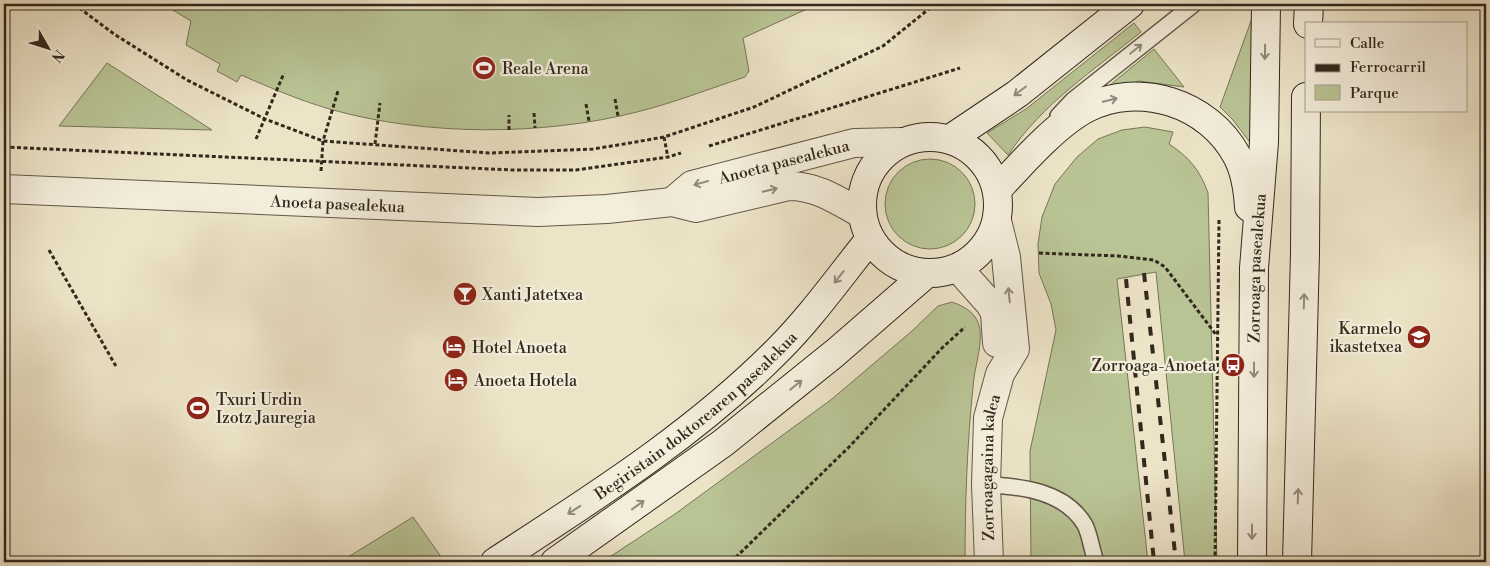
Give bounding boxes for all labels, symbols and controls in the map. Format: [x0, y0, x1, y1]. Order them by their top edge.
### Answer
north arrow [22, 22, 72, 72]
legend [1305, 22, 1468, 112]
text: Calle [1350, 34, 1384, 53]
one-way arrow [1129, 44, 1142, 55]
one-way arrow [1260, 44, 1270, 60]
text: N [47, 46, 68, 66]
sports icon: Reale Arena [471, 55, 497, 81]
text: Ferrocarril [1350, 58, 1427, 77]
place label: Reale Arena [502, 59, 590, 79]
text: Parque [1350, 84, 1399, 103]
one-way arrow [1014, 86, 1027, 97]
one-way arrow [1102, 95, 1118, 104]
street label: Anoeta pasealekua [715, 135, 852, 189]
one-way arrow [694, 179, 710, 188]
one-way arrow [762, 185, 778, 194]
street label: Anoeta pasealekua [269, 191, 406, 217]
street label: Zorroaga pasealekua [1244, 192, 1271, 343]
one-way arrow [834, 270, 845, 283]
bar icon: Xanti Jatetxea [452, 281, 478, 307]
place label: Xanti Jatetxea [481, 285, 584, 305]
one-way arrow [1005, 287, 1014, 303]
one-way arrow [1299, 293, 1308, 309]
place label: Karmelo ikastetxea [1329, 319, 1403, 357]
school or university icon: Karmelo ikastetxea [1406, 324, 1432, 350]
street label: Begiristain doktorearen pasealekua [590, 327, 802, 505]
hotel icon: Hotel Anoeta [441, 334, 467, 360]
place label: Hotel Anoeta [472, 338, 568, 358]
bus stop icon: Zorroaga-Anoeta [1220, 352, 1246, 378]
place label: Zorroaga-Anoeta [1091, 356, 1217, 376]
one-way arrow [1249, 361, 1259, 377]
hotel icon: Anoeta Hotela [443, 367, 469, 393]
place label: Anoeta Hotela [473, 371, 578, 391]
one-way arrow [789, 379, 802, 390]
place label: Txuri Urdin Izotz Jauregia [216, 390, 317, 428]
street label: Zorroagagaina kalea [977, 391, 1005, 541]
sports icon: Txuri Urdin Izotz Jauregia [185, 395, 211, 421]
one-way arrow [1294, 488, 1303, 504]
one-way arrow [631, 500, 645, 510]
one-way arrow [568, 505, 582, 515]
one-way arrow [1247, 524, 1257, 540]

